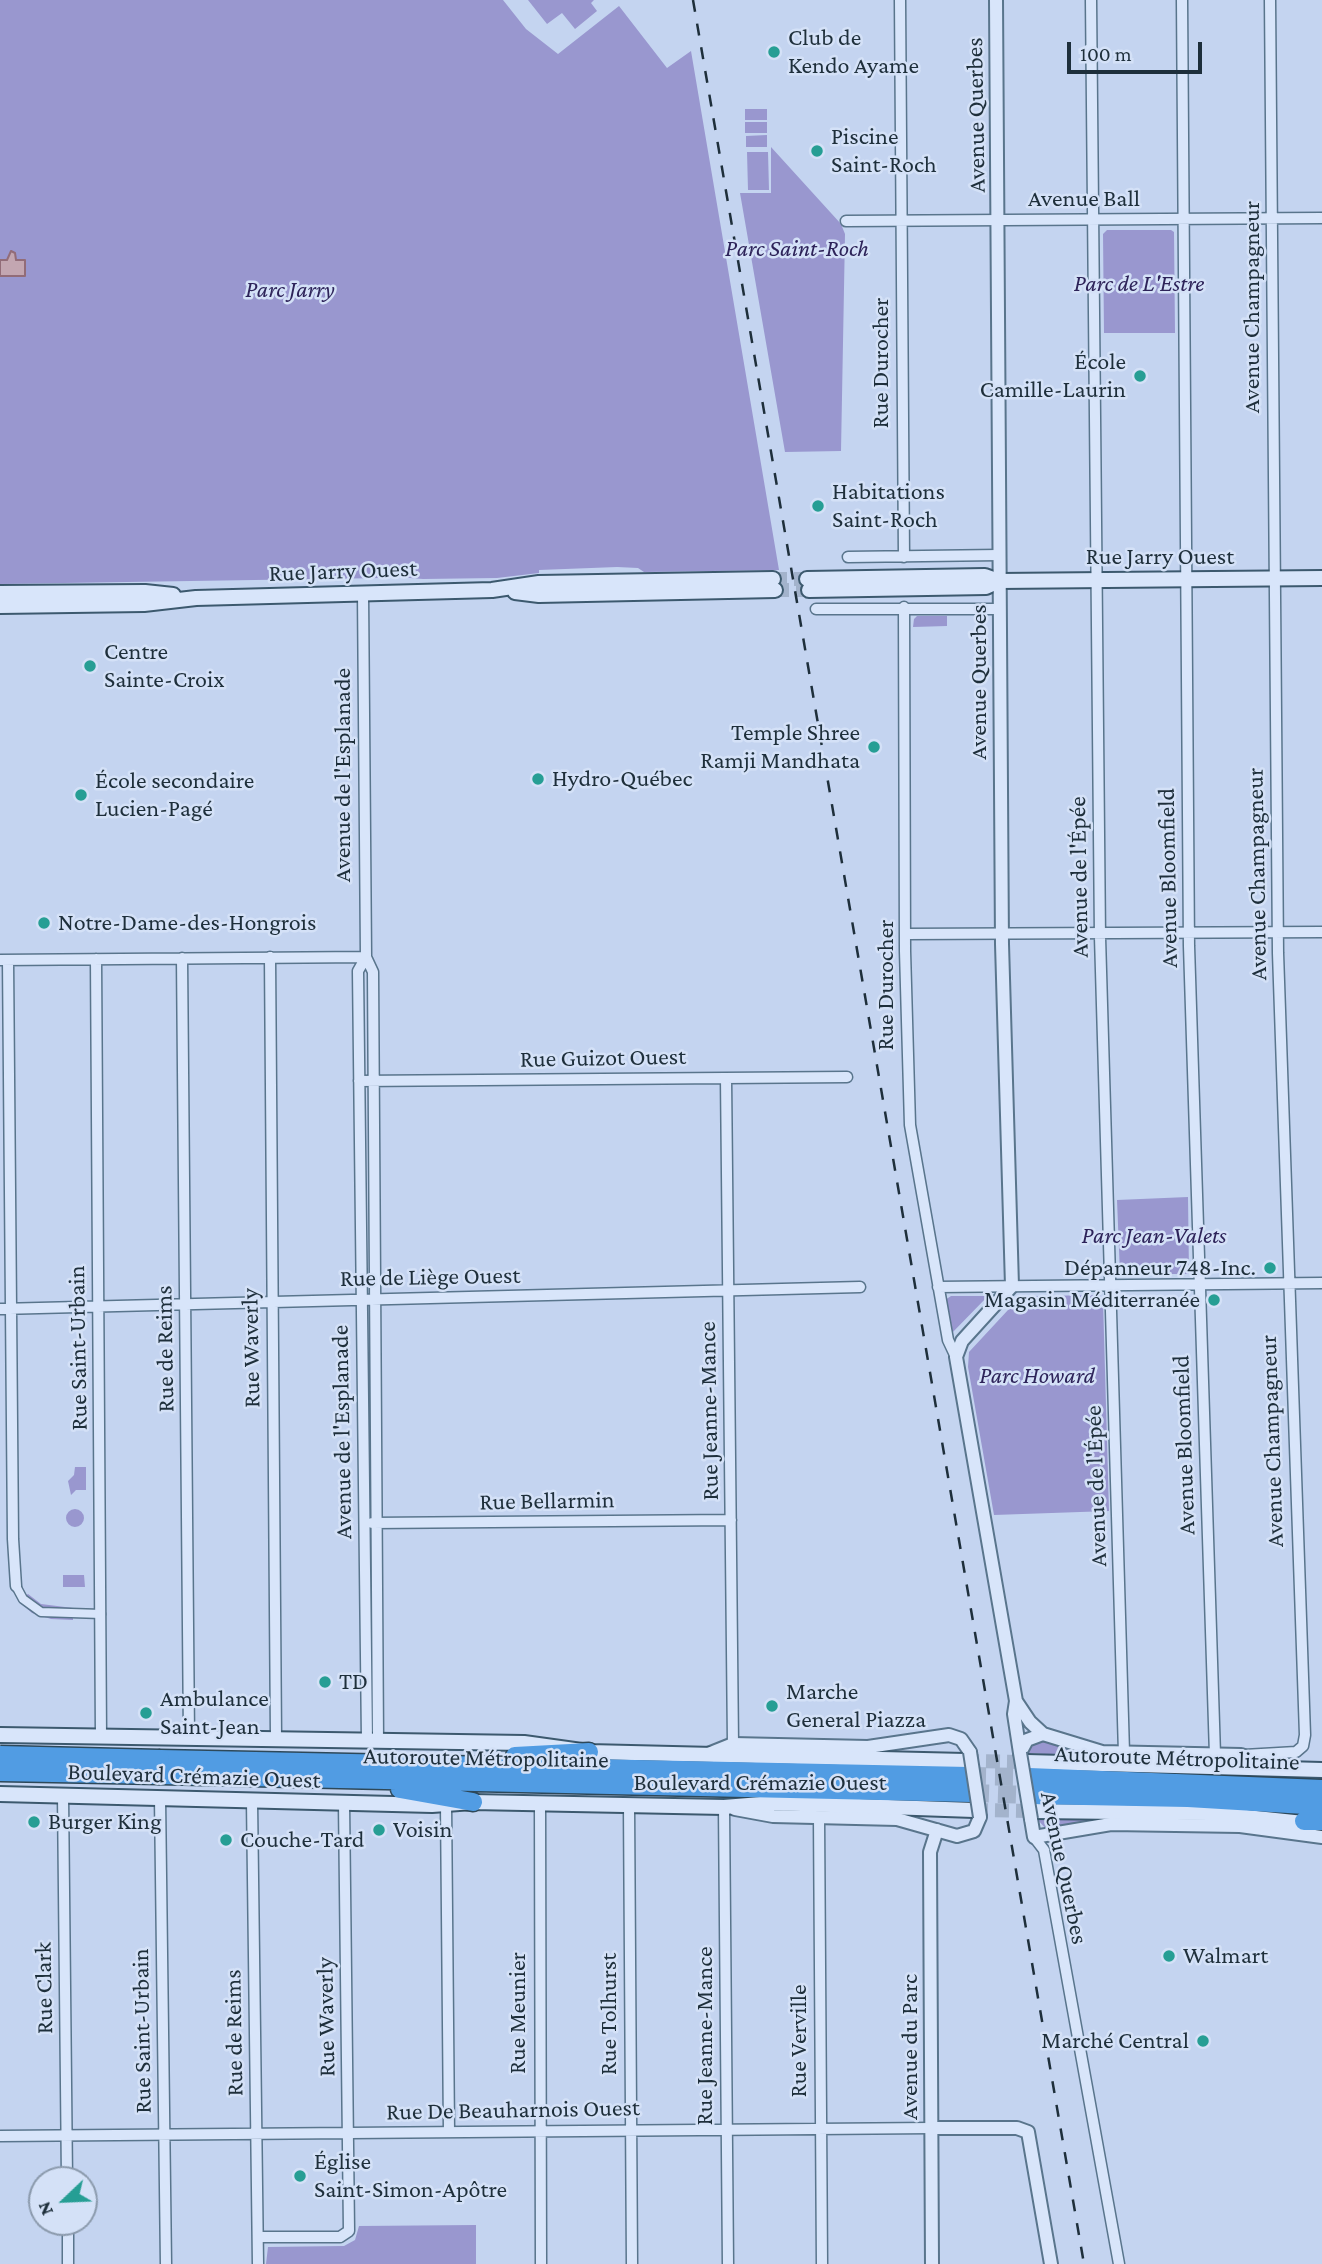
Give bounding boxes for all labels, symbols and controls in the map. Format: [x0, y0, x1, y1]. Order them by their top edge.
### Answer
place label: Club de Kendo Ayame [788, 24, 919, 80]
scale bar [1070, 28, 1205, 72]
street label: Avenue Querbes [960, 37, 992, 193]
text: 100 m [1080, 42, 1132, 66]
marker: Club de Kendo Ayame [766, 44, 782, 60]
place label: Piscine Saint-Roch [831, 123, 937, 179]
marker: Piscine Saint-Roch [809, 143, 825, 159]
street label: Avenue Ball [1028, 185, 1140, 213]
street label: Avenue Champagneur [1238, 201, 1266, 413]
park label: Parc Saint-Roch [725, 235, 869, 263]
park label: Parc de L'Estre [1074, 270, 1204, 298]
park label: Parc Jarry [245, 276, 335, 304]
street label: Rue Durocher [867, 297, 895, 429]
place label: École Camille-Laurin [980, 348, 1126, 404]
marker: École Camille-Laurin [1132, 368, 1148, 384]
place label: Habitations Saint-Roch [832, 478, 945, 534]
marker: Habitations Saint-Roch [810, 498, 826, 514]
street label: Rue Jarry Ouest [1086, 543, 1234, 571]
street label: Rue Jarry Ouest [268, 554, 418, 588]
street label: Avenue Querbes [965, 604, 993, 760]
place label: Centre Sainte-Croix [104, 638, 225, 694]
marker: Centre Sainte-Croix [82, 658, 98, 674]
street label: Avenue de l'Esplanade [329, 668, 357, 882]
place label: Temple Shree Ramji Mandhata [700, 719, 860, 775]
marker: Temple Shree Ramji Mandhata [866, 739, 882, 755]
place label: Hydro-Québec [552, 765, 692, 793]
place label: École secondaire Lucien-Pagé [95, 767, 254, 823]
street label: Avenue Champagneur [1241, 767, 1273, 981]
marker: Hydro-Québec [530, 771, 546, 787]
marker: École secondaire Lucien-Pagé [73, 787, 89, 803]
street label: Avenue Bloomfield [1152, 788, 1184, 968]
street label: Avenue de l'Épée [1063, 796, 1095, 958]
place label: Notre-Dame-des-Hongrois [58, 909, 316, 937]
marker: Notre-Dame-des-Hongrois [36, 915, 52, 931]
street label: Rue Durocher [872, 919, 900, 1051]
street label: Rue Guizot Ouest [520, 1042, 686, 1074]
park label: Parc Jean-Valets [1082, 1222, 1226, 1250]
place label: Dépanneur 748-Inc. [1064, 1254, 1256, 1282]
marker: Dépanneur 748-Inc. [1262, 1260, 1278, 1276]
street label: Rue de Liège Ouest [340, 1261, 520, 1293]
street label: Rue Saint-Urbain [62, 1265, 94, 1431]
street label: Rue de Reims [149, 1285, 181, 1413]
place label: Magasin Méditerranée [984, 1286, 1200, 1314]
street label: Rue Waverly [236, 1288, 266, 1408]
marker: Magasin Méditerranée [1206, 1292, 1222, 1308]
street label: Rue Jeanne-Mance [693, 1321, 725, 1501]
street label: Avenue de l'Esplanade [326, 1325, 358, 1539]
street label: Avenue Champagneur [1254, 1334, 1290, 1548]
street label: Avenue Bloomfield [1166, 1355, 1202, 1535]
park label: Parc Howard [979, 1362, 1095, 1390]
street label: Avenue de l'Épée [1079, 1405, 1113, 1567]
street label: Rue Bellarmin [479, 1485, 615, 1517]
place label: TD [339, 1668, 368, 1696]
marker: TD [317, 1674, 333, 1690]
place label: Marche General Piazza [786, 1678, 926, 1734]
place label: Ambulance Saint-Jean [160, 1685, 269, 1741]
marker: Marche General Piazza [764, 1698, 780, 1714]
marker: Ambulance Saint-Jean [138, 1705, 154, 1721]
street label: Autoroute Métropolitaine [1054, 1739, 1300, 1777]
street label: Autoroute Métropolitaine [363, 1741, 609, 1775]
street label: Boulevard Crémazie Ouest [67, 1757, 321, 1795]
street label: Boulevard Crémazie Ouest [633, 1769, 887, 1797]
street label: Avenue Querbes [1034, 1789, 1094, 1947]
place label: Burger King [48, 1808, 162, 1836]
marker: Burger King [26, 1814, 42, 1830]
place label: Voisin [393, 1816, 452, 1844]
marker: Voisin [371, 1822, 387, 1838]
place label: Couche-Tard [240, 1826, 364, 1854]
marker: Couche-Tard [218, 1832, 234, 1848]
street label: Rue Clark [29, 1942, 59, 2034]
place label: Walmart [1183, 1942, 1268, 1970]
street label: Rue Jeanne-Mance [691, 1946, 719, 2126]
street label: Rue Saint-Urbain [126, 1948, 158, 2114]
marker: Walmart [1161, 1948, 1177, 1964]
street label: Rue Meunier [504, 1952, 532, 2074]
street label: Rue Tolhurst [595, 1953, 623, 2075]
street label: Rue Waverly [311, 1957, 341, 2077]
street label: Rue de Reims [218, 1969, 250, 2097]
street label: Avenue du Parc [896, 1974, 924, 2120]
street label: Rue Verville [785, 1984, 813, 2098]
place label: Marché Central [1041, 2027, 1189, 2055]
marker: Marché Central [1195, 2033, 1211, 2049]
street label: Rue De Beauharnois Ouest [386, 2093, 640, 2127]
place label: Église Saint-Simon-Apôtre [314, 2148, 507, 2204]
north arrow [28, 2166, 98, 2236]
marker: Église Saint-Simon-Apôtre [292, 2168, 308, 2184]
text: N [33, 2199, 57, 2219]

